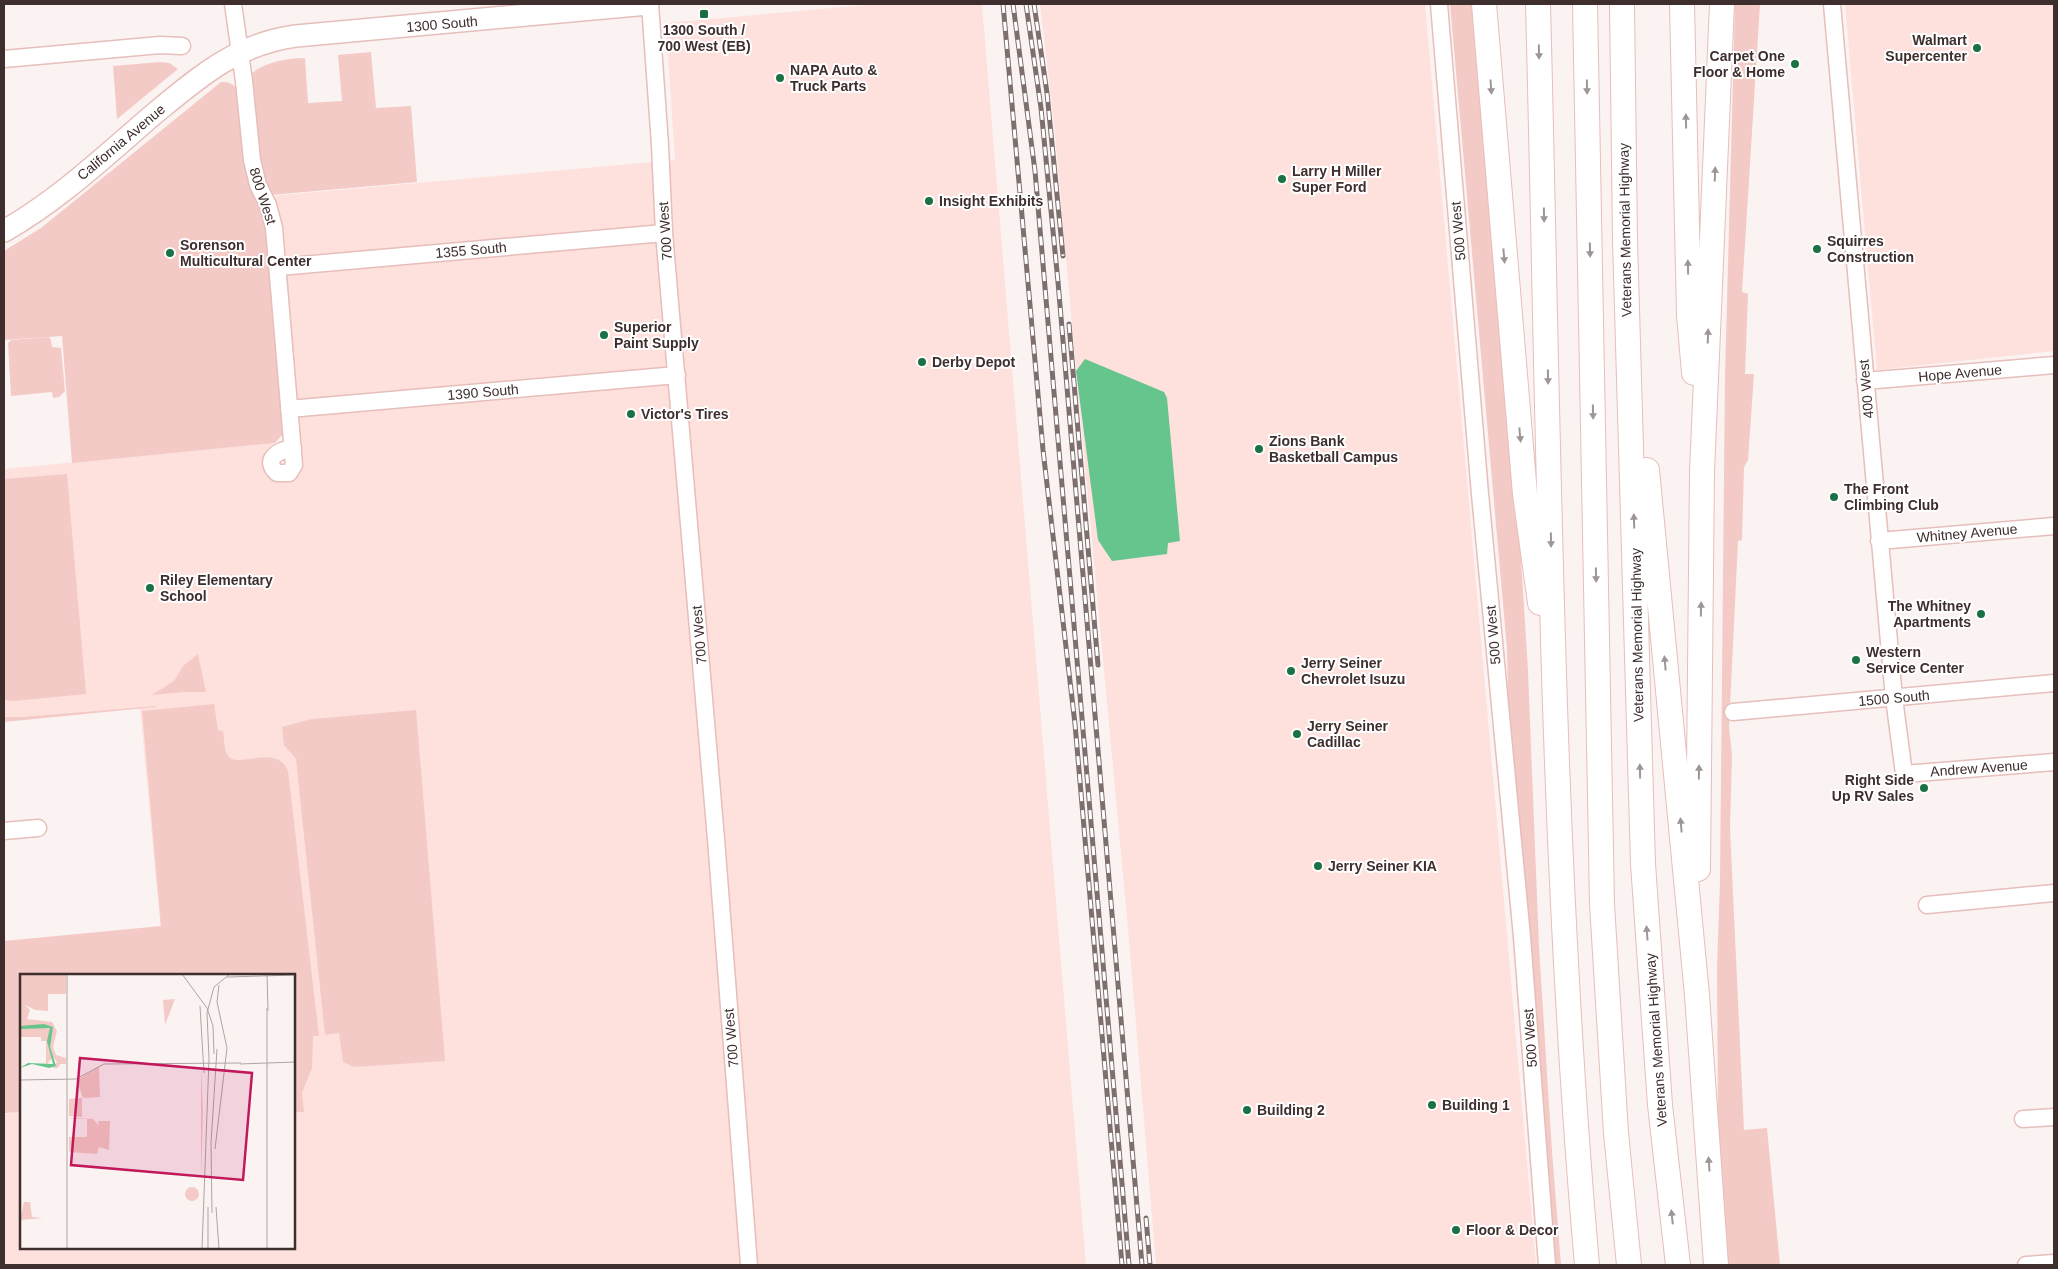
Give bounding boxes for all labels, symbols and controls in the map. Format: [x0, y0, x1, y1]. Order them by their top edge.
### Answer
marker: 1300 South / 700 West (EB) [698, 8, 710, 20]
street label: 1300 South [406, 13, 478, 35]
place label: 1300 South / 700 West (EB) [657, 22, 751, 54]
place label: Walmart Supercenter [1885, 32, 1968, 64]
marker: Walmart Supercenter [1971, 42, 1983, 54]
one-way arrow [1536, 45, 1544, 61]
place label: Carpet One Floor & Home [1693, 48, 1785, 80]
marker: Carpet One Floor & Home [1789, 58, 1801, 70]
place label: NAPA Auto & Truck Parts [790, 62, 877, 94]
marker: NAPA Auto & Truck Parts [774, 72, 786, 84]
one-way arrow [1487, 80, 1495, 96]
one-way arrow [1583, 80, 1591, 96]
street label: California Avenue [74, 101, 168, 183]
one-way arrow [1682, 113, 1690, 129]
street label: Veterans Memorial Highway [1615, 143, 1635, 317]
place label: Larry H Miller Super Ford [1292, 163, 1382, 195]
street label: 800 West [246, 166, 280, 227]
one-way arrow [1711, 166, 1719, 182]
marker: Larry H Miller Super Ford [1276, 173, 1288, 185]
place label: Insight Exhibits [939, 193, 1043, 209]
marker: Insight Exhibits [923, 195, 935, 207]
street label: 700 West [655, 201, 675, 261]
street label: 500 West [1447, 201, 1469, 261]
one-way arrow [1540, 207, 1548, 223]
place label: Squirres Construction [1827, 233, 1914, 265]
place label: Sorenson Multicultural Center [180, 237, 312, 269]
street label: 1355 South [435, 239, 507, 261]
one-way arrow [1586, 242, 1594, 258]
marker: Squirres Construction [1811, 243, 1823, 255]
marker: Sorenson Multicultural Center [164, 247, 176, 259]
one-way arrow [1501, 248, 1509, 264]
one-way arrow [1684, 258, 1692, 274]
place label: Superior Paint Supply [614, 319, 699, 351]
one-way arrow [1704, 328, 1712, 344]
marker: Superior Paint Supply [598, 329, 610, 341]
place label: Derby Depot [932, 354, 1016, 370]
marker: Derby Depot [916, 356, 928, 368]
street label: 400 West [1855, 359, 1877, 419]
street label: Hope Avenue [1918, 361, 2003, 385]
one-way arrow [1544, 370, 1552, 386]
street label: 1390 South [447, 381, 519, 403]
one-way arrow [1589, 405, 1597, 421]
place label: Victor's Tires [641, 406, 729, 422]
marker: Victor's Tires [625, 408, 637, 420]
one-way arrow [1516, 427, 1524, 443]
place label: Zions Bank Basketball Campus [1269, 433, 1398, 465]
marker: Zions Bank Basketball Campus [1253, 443, 1265, 455]
place label: The Front Climbing Club [1844, 481, 1939, 513]
marker: The Front Climbing Club [1828, 491, 1840, 503]
one-way arrow [1630, 512, 1638, 528]
street label: Whitney Avenue [1916, 521, 2018, 545]
one-way arrow [1548, 532, 1556, 548]
street label: Veterans Memorial Highway [1627, 548, 1647, 722]
one-way arrow [1592, 567, 1600, 583]
place label: Riley Elementary School [160, 572, 273, 604]
marker: Riley Elementary School [144, 582, 156, 594]
place label: The Whitney Apartments [1888, 598, 1971, 630]
one-way arrow [1697, 601, 1705, 617]
street label: 700 West [688, 605, 710, 665]
street label: 500 West [1482, 605, 1504, 665]
marker: The Whitney Apartments [1975, 608, 1987, 620]
place label: Western Service Center [1866, 644, 1965, 676]
marker: Western Service Center [1850, 654, 1862, 666]
place label: Jerry Seiner Chevrolet Isuzu [1301, 655, 1405, 687]
one-way arrow [1661, 655, 1669, 671]
marker: Jerry Seiner Chevrolet Isuzu [1285, 665, 1297, 677]
street label: 1500 South [1858, 687, 1930, 709]
place label: Jerry Seiner Cadillac [1307, 718, 1388, 750]
marker: Jerry Seiner Cadillac [1291, 728, 1303, 740]
street label: Andrew Avenue [1930, 757, 2029, 779]
one-way arrow [1636, 762, 1644, 778]
one-way arrow [1695, 763, 1703, 779]
place label: Right Side Up RV Sales [1832, 772, 1914, 804]
marker: Right Side Up RV Sales [1918, 782, 1930, 794]
one-way arrow [1677, 817, 1685, 833]
place label: Jerry Seiner KIA [1328, 858, 1437, 874]
marker: Jerry Seiner KIA [1312, 860, 1324, 872]
one-way arrow [1643, 925, 1651, 941]
street label: Veterans Memorial Highway [1642, 953, 1670, 1127]
inset map [20, 974, 295, 1249]
street label: 700 West [720, 1008, 742, 1068]
street label: 500 West [1520, 1008, 1540, 1068]
place label: Building 1 [1442, 1097, 1510, 1113]
marker: Building 1 [1426, 1099, 1438, 1111]
place label: Building 2 [1257, 1102, 1325, 1118]
marker: Building 2 [1241, 1104, 1253, 1116]
one-way arrow [1705, 1156, 1713, 1172]
one-way arrow [1668, 1208, 1676, 1224]
place label: Floor & Decor [1466, 1222, 1559, 1238]
marker: Floor & Decor [1450, 1224, 1462, 1236]

